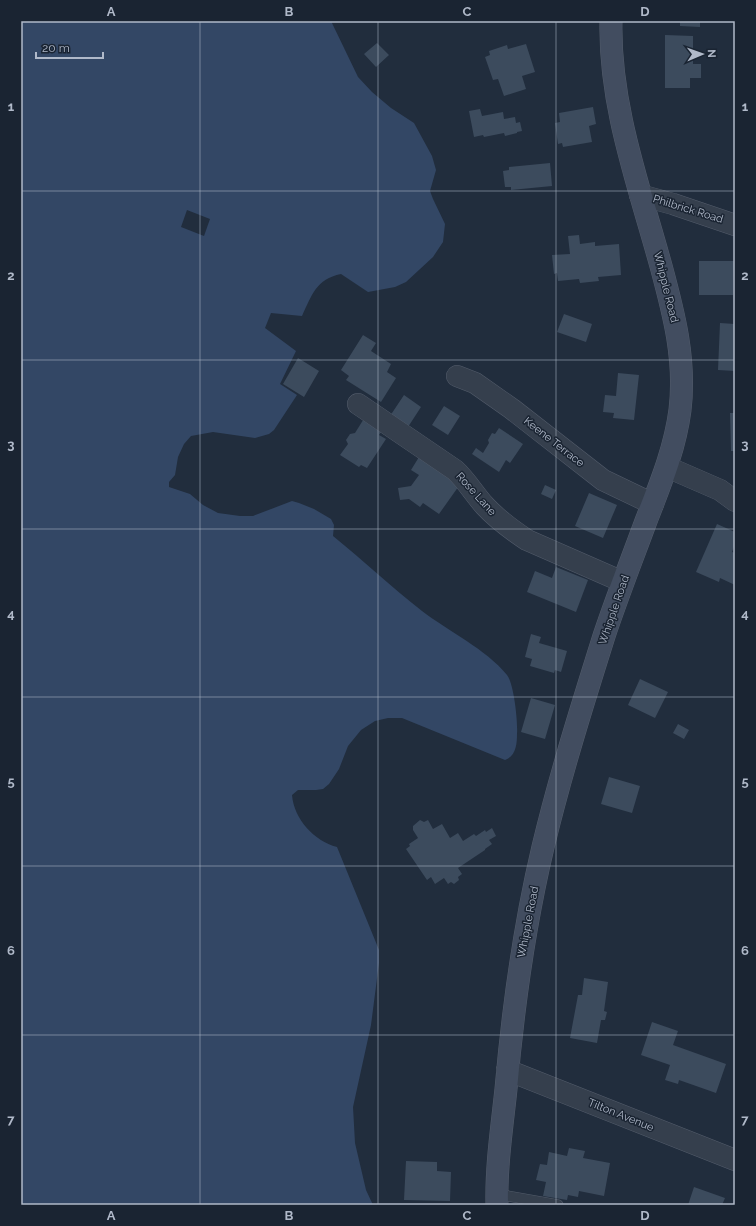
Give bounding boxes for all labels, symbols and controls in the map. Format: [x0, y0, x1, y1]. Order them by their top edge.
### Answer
text: A [107, 4, 116, 19]
text: B [285, 4, 294, 19]
text: C [463, 4, 472, 19]
text: D [640, 4, 650, 19]
scale bar [36, 34, 103, 60]
north arrow [682, 34, 722, 74]
text: 20 m [42, 41, 70, 55]
text: N [705, 49, 718, 58]
text: 1 [8, 99, 15, 114]
text: 1 [742, 99, 749, 114]
street label: Philbrick Road [651, 192, 725, 226]
street label: Whipple Road [651, 250, 681, 324]
text: 2 [7, 268, 15, 283]
text: 2 [741, 268, 749, 283]
street label: Keene Terrace [521, 414, 587, 470]
text: 3 [7, 437, 15, 452]
text: 3 [741, 437, 749, 452]
street label: Rose Lane [453, 470, 499, 519]
street label: Whipple Road [596, 573, 632, 646]
text: 4 [7, 606, 15, 621]
text: 4 [741, 606, 749, 621]
text: 5 [7, 774, 15, 789]
text: 5 [741, 774, 749, 789]
street label: Whipple Road [515, 885, 541, 959]
text: 6 [7, 943, 15, 958]
text: 6 [741, 943, 749, 958]
street label: Tilton Avenue [586, 1096, 656, 1134]
text: 7 [7, 1112, 15, 1127]
text: 7 [741, 1112, 749, 1127]
text: A [107, 1208, 116, 1223]
text: B [285, 1208, 294, 1223]
text: C [463, 1208, 472, 1223]
text: D [640, 1208, 650, 1223]

